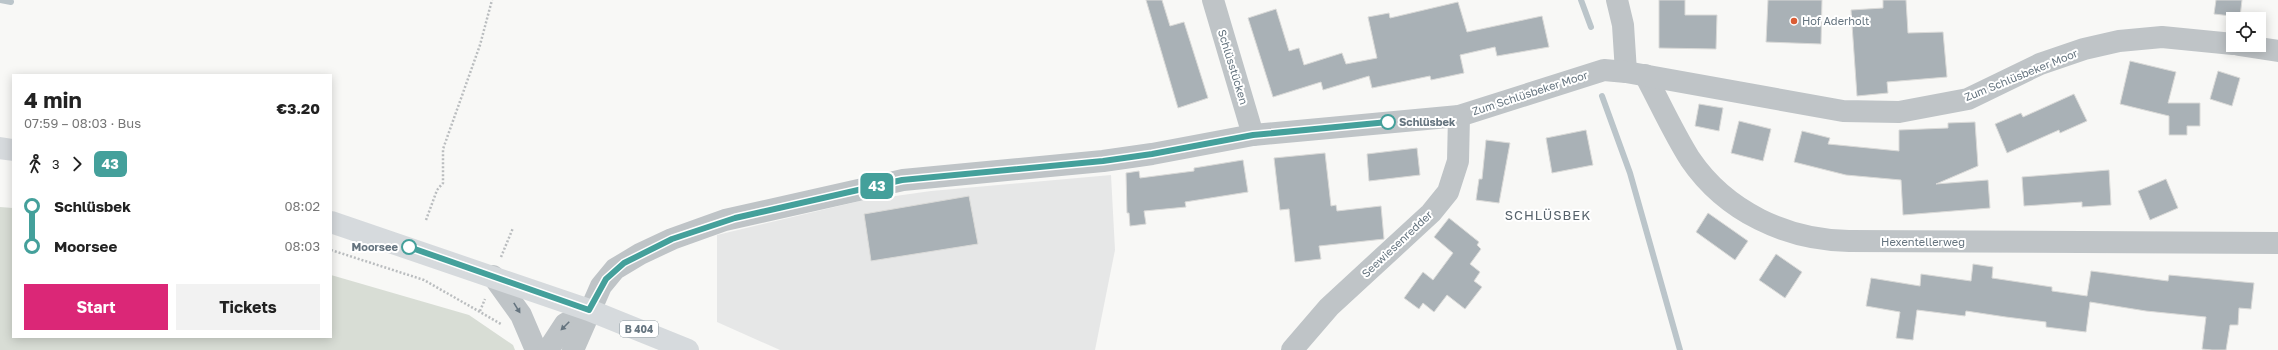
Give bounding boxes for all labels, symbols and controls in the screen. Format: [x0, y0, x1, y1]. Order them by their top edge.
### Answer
map controls [2226, 12, 2266, 52]
button: locate [2226, 12, 2266, 52]
place label: Hof Aderholt [1802, 14, 1869, 27]
marker: Hof Aderholt [1789, 16, 1799, 26]
street label: Schlüsstücken [1216, 28, 1251, 106]
street label: Zum Schlüsbeker Moor [1962, 46, 2080, 103]
street label: Zum Schlüsbeker Moor [1470, 67, 1590, 117]
text: 4 min [24, 86, 82, 113]
text: €3.20 [277, 99, 320, 117]
marker: Schlüsbek [1380, 114, 1396, 130]
text: 07:59 – 08:03 · Bus [24, 115, 141, 131]
place label: Schlüsbek [1399, 115, 1456, 128]
icon: walk [24, 153, 46, 175]
icon: forward [66, 153, 88, 175]
text: 43 [102, 155, 119, 172]
text: 3 [52, 156, 60, 172]
line badge: 43 [859, 173, 895, 199]
text: 43 [868, 177, 886, 194]
text: Schlüsbek [54, 197, 131, 215]
text: 08:02 [285, 198, 320, 214]
street label: Seewiesenredder [1359, 207, 1435, 280]
district label: SCHLÜSBEK [1505, 207, 1591, 223]
street label: Hexentellerweg [1881, 235, 1965, 248]
text: Moorsee [54, 237, 117, 255]
text: 08:03 [284, 238, 320, 254]
marker: Moorsee [401, 239, 417, 255]
place label: Moorsee [352, 240, 399, 253]
button: Start [24, 284, 168, 330]
button: Tickets [176, 284, 320, 330]
one-way arrow [513, 302, 520, 313]
one-way arrow [560, 321, 570, 331]
road number: B 404 [620, 321, 658, 337]

